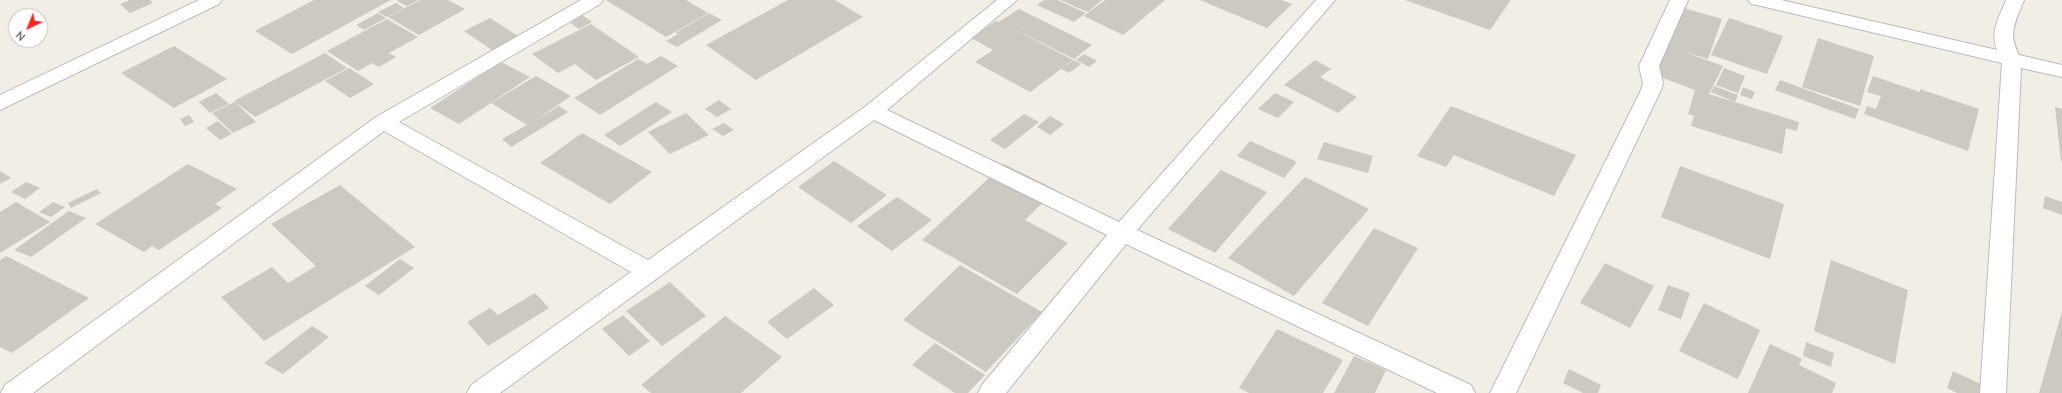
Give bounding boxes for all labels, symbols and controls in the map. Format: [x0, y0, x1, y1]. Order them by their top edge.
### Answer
north arrow [8, 8, 48, 48]
text: N [13, 28, 28, 44]

